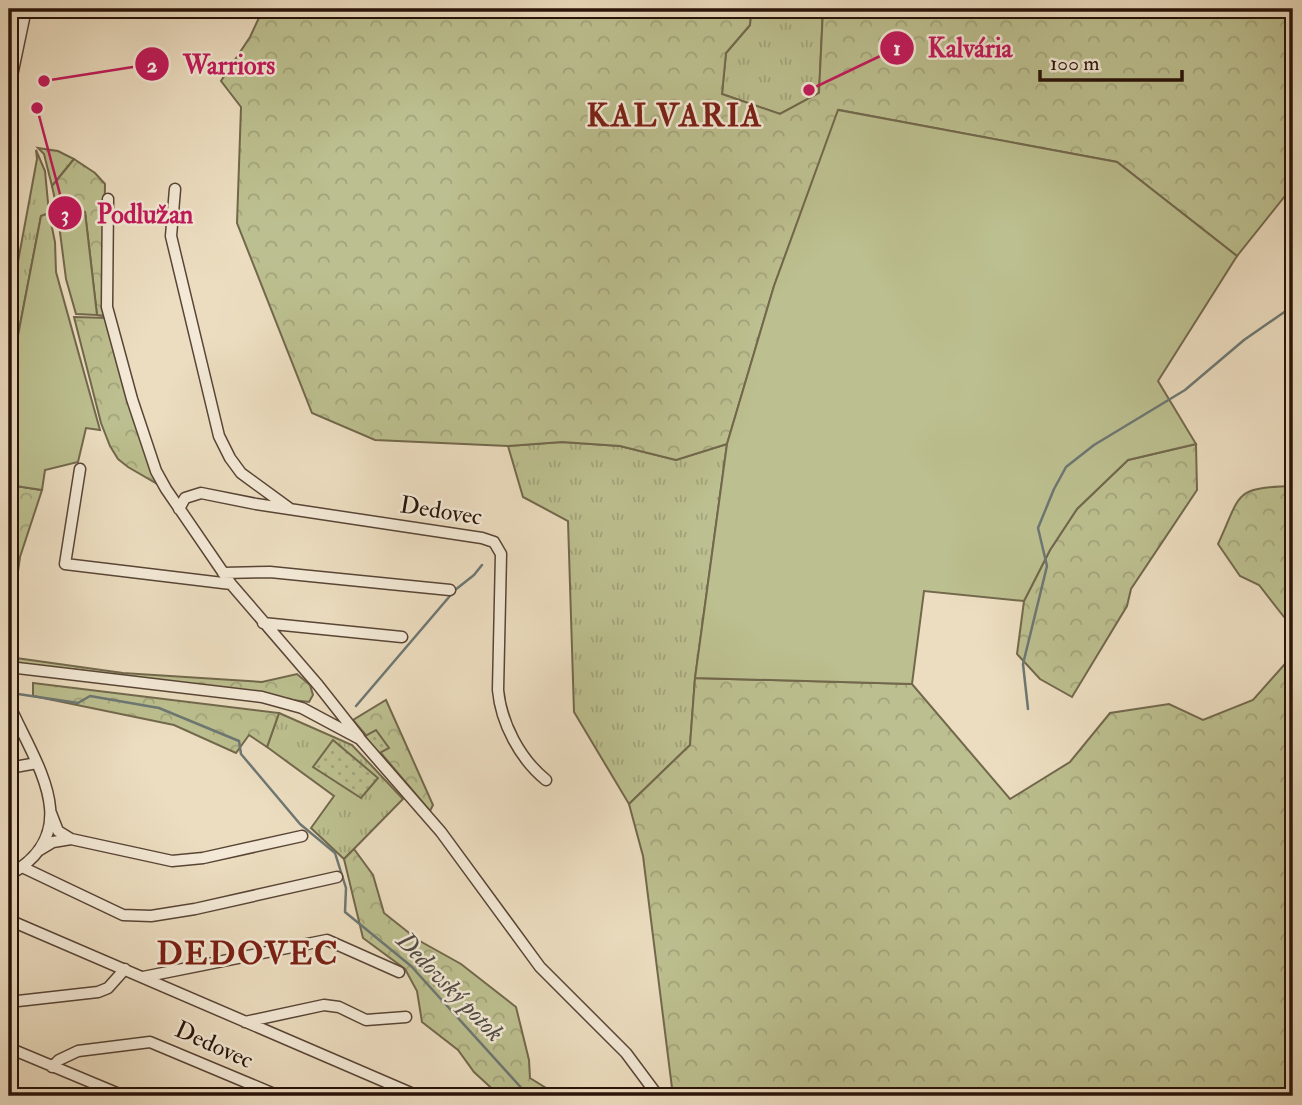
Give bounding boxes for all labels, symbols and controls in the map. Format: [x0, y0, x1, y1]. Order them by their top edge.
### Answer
callout: Kalvária [879, 24, 1027, 71]
text: Kalvária [928, 33, 1014, 65]
text: 1 [893, 35, 901, 62]
scale bar [1040, 38, 1181, 82]
callout: Warriors [134, 41, 290, 88]
text: Warriors [182, 50, 275, 82]
text: 100 m [1050, 50, 1100, 77]
text: 2 [147, 52, 158, 79]
district label: KALVARIA [587, 96, 763, 136]
callout: Podlužan [48, 190, 207, 237]
text: Podlužan [97, 199, 194, 231]
text: 3 [61, 201, 69, 228]
street label: Dedovec [398, 489, 485, 533]
water label: Dedovský potok [389, 925, 510, 1049]
district label: DEDOVEC [157, 934, 339, 974]
street label: Dedovec [170, 1014, 258, 1076]

